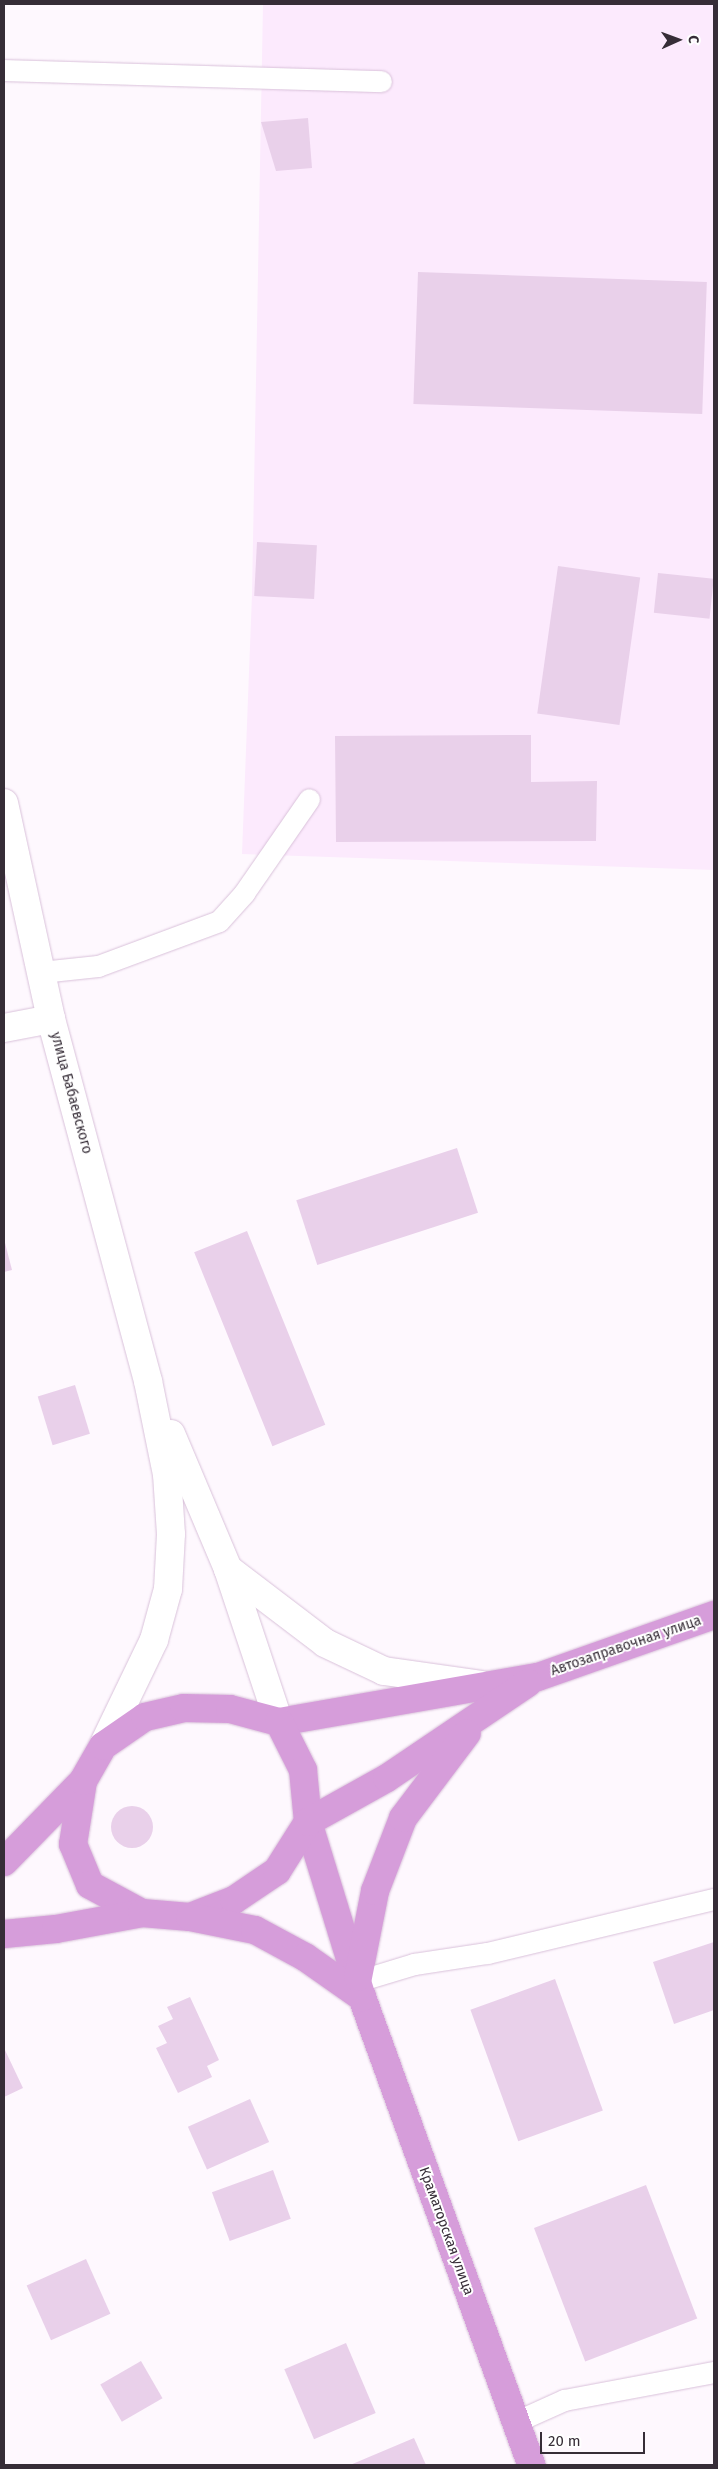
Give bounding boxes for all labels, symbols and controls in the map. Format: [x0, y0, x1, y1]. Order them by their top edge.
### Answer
north arrow [653, 15, 703, 65]
text: С [685, 35, 702, 44]
street label: улица Бабаевского [47, 1030, 95, 1156]
street label: Автозаправочная улица [549, 1612, 703, 1680]
street label: Краматорская улица [415, 2165, 477, 2297]
scale bar [543, 2422, 648, 2454]
text: 20 m [548, 2432, 581, 2450]

